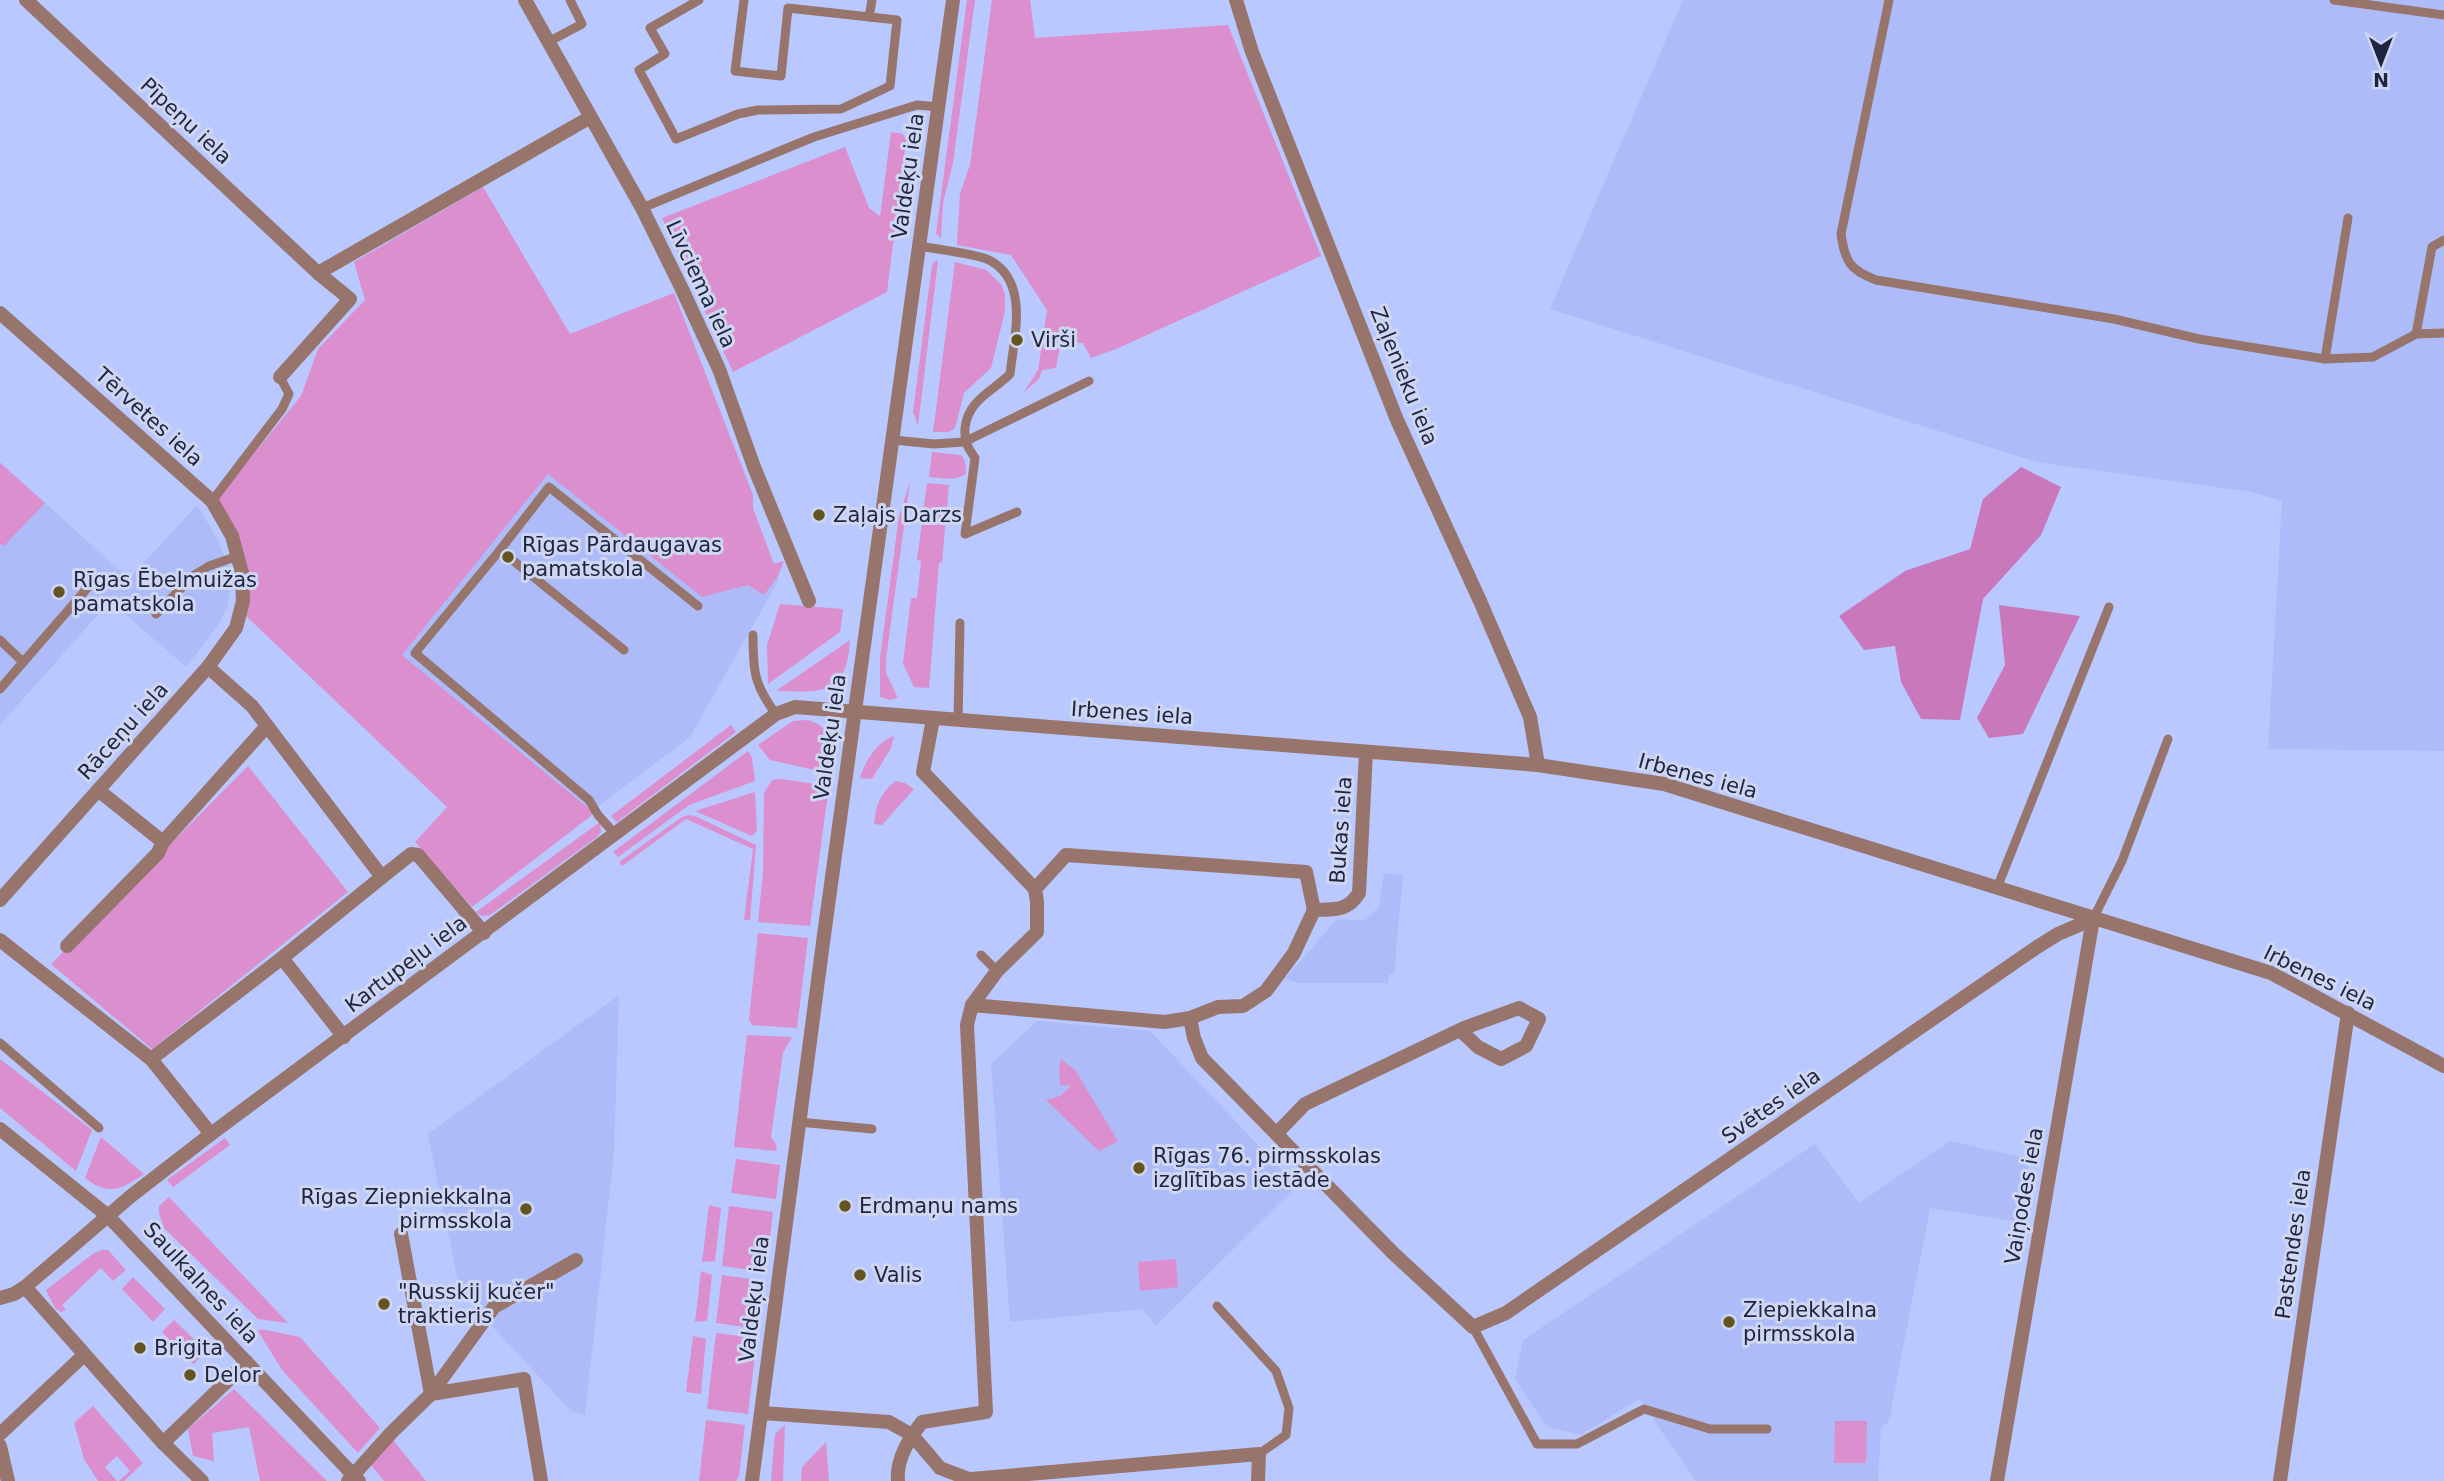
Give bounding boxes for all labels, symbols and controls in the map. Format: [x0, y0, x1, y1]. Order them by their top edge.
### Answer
north arrow [2346, 28, 2416, 98]
text: N [2373, 69, 2389, 91]
street label: Pīpeņu iela [136, 73, 236, 169]
street label: Valdeķu iela [887, 111, 929, 241]
street label: Līvciema iela [661, 217, 741, 351]
street label: Zaļenieku iela [1365, 303, 1443, 449]
place label: Virši [1031, 328, 1076, 352]
marker: Virši [1009, 332, 1025, 348]
street label: Tērvetes iela [90, 362, 208, 471]
place label: Zaļajs Darzs [833, 503, 962, 527]
marker: Zaļajs Darzs [811, 507, 827, 523]
place label: Rīgas Pārdaugavas pamatskola [522, 533, 722, 581]
marker: Rīgas Pārdaugavas pamatskola [500, 549, 516, 565]
place label: Rīgas Ēbelmuižas pamatskola [73, 567, 257, 616]
marker: Rīgas Ēbelmuižas pamatskola [51, 584, 67, 600]
street label: Valdeķu iela [809, 672, 851, 802]
street label: Rāceņu iela [73, 677, 173, 785]
street label: Irbenes iela [1070, 697, 1194, 729]
street label: Irbenes iela [1636, 749, 1760, 803]
street label: Bukas iela [1325, 776, 1357, 884]
street label: Kartupeļu iela [340, 910, 472, 1018]
street label: Irbenes iela [2260, 940, 2380, 1016]
street label: Svētes iela [1717, 1063, 1825, 1149]
street label: Vaiņodes iela [2000, 1126, 2048, 1266]
place label: Rīgas 76. pirmsskolas izglītības iestāde [1153, 1144, 1381, 1192]
marker: Rīgas 76. pirmsskolas izglītības iestāde [1131, 1160, 1147, 1176]
street label: Pastendes iela [2271, 1167, 2315, 1321]
place label: Rīgas Ziepniekkalna pirmsskola [300, 1185, 512, 1233]
place label: Erdmaņu nams [859, 1194, 1018, 1218]
marker: Erdmaņu nams [837, 1198, 853, 1214]
marker: Rīgas Ziepniekkalna pirmsskola [518, 1201, 534, 1217]
street label: Saulkalnes iela [139, 1217, 263, 1349]
street label: Valdeķu iela [734, 1234, 774, 1364]
place label: Valis [874, 1263, 922, 1287]
marker: Valis [852, 1267, 868, 1283]
place label: "Russkij kučer" traktieris [398, 1280, 555, 1328]
marker: "Russkij kučer" traktieris [376, 1296, 392, 1312]
place label: Ziepiekkalna pirmsskola [1743, 1298, 1877, 1346]
marker: Ziepiekkalna pirmsskola [1721, 1314, 1737, 1330]
place label: Brigita [154, 1336, 223, 1360]
marker: Brigita [132, 1340, 148, 1356]
place label: Delor [204, 1363, 261, 1387]
marker: Delor [182, 1367, 198, 1383]

